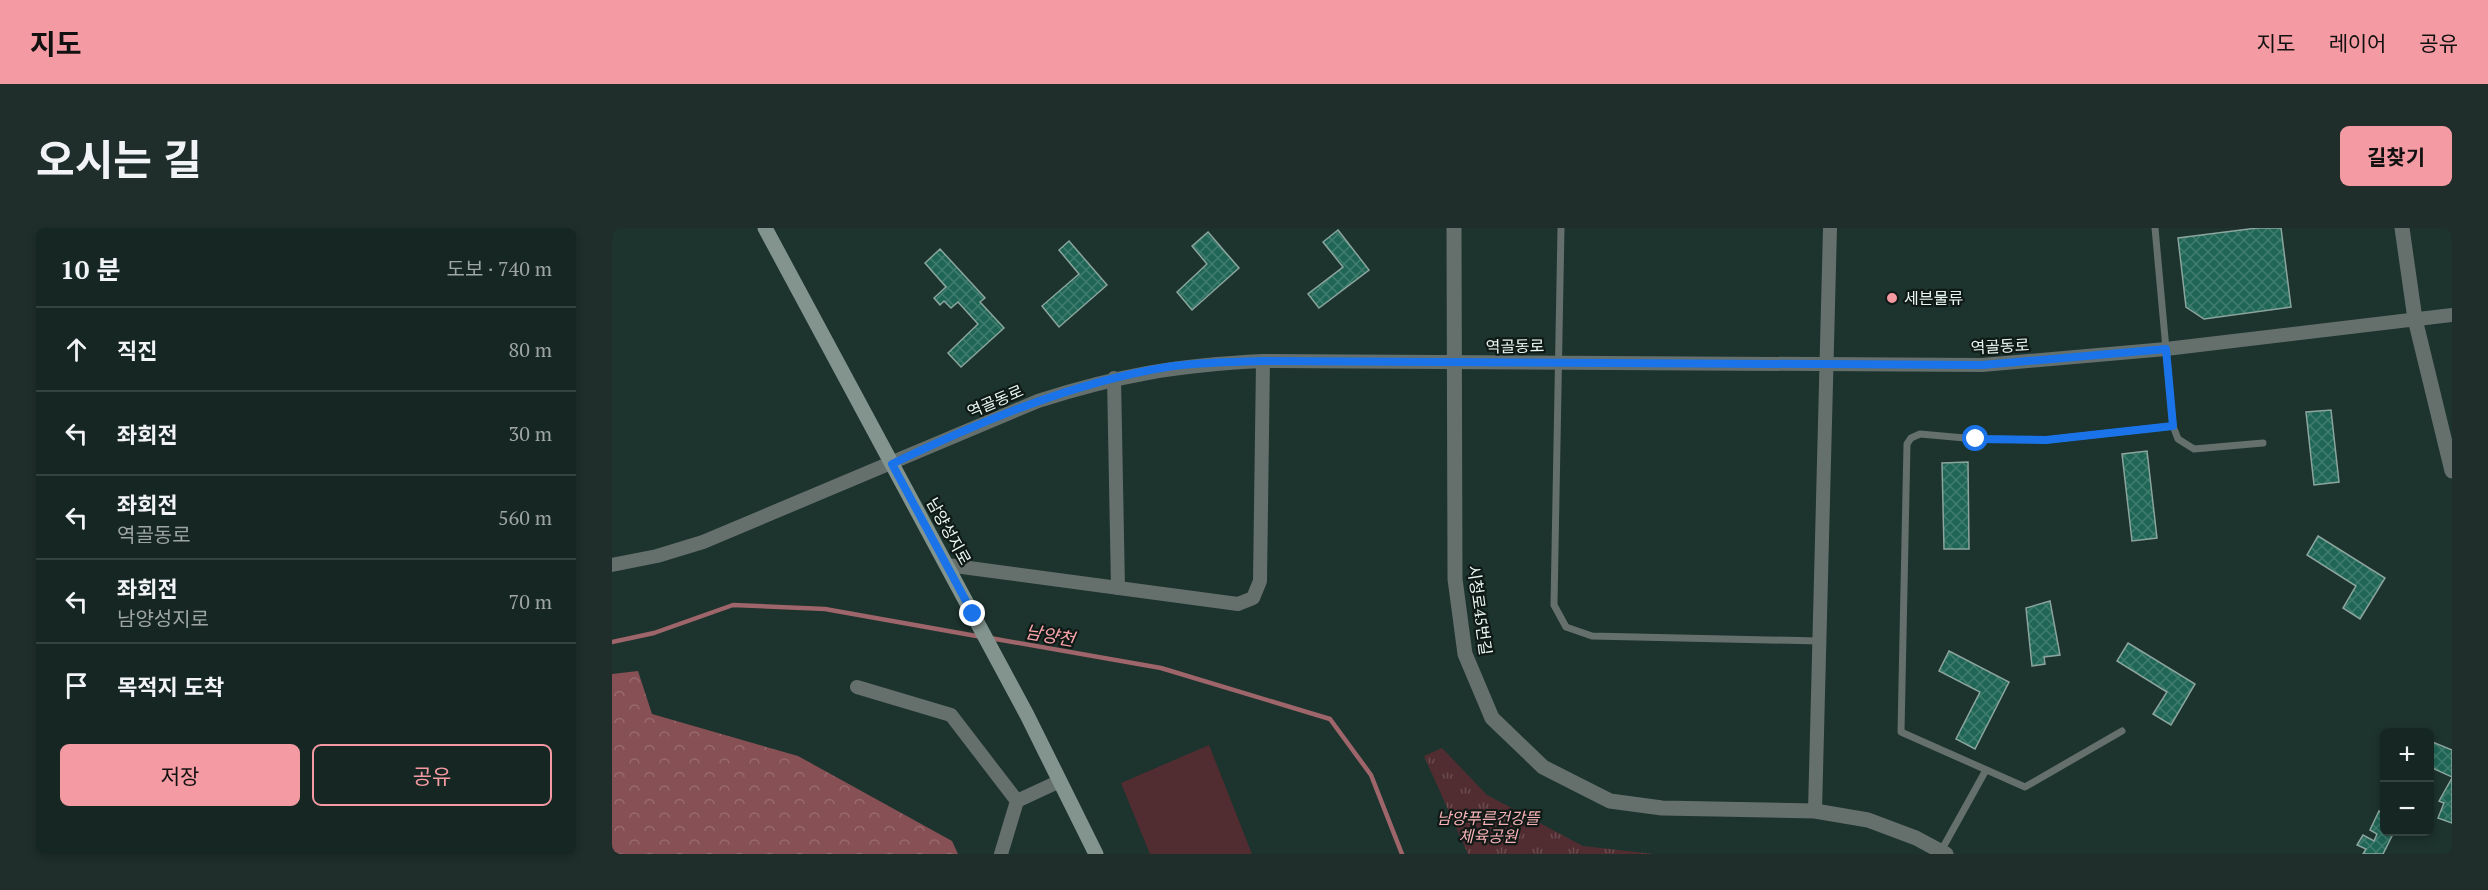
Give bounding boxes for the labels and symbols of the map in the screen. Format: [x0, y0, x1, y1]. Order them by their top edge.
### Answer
place label: 세븐물류 [1904, 287, 1963, 309]
marker: 세븐물류 [1885, 291, 1899, 305]
street label: 역골동로 [1970, 333, 2030, 359]
street label: 역골동로 [1485, 334, 1545, 358]
street label: 역골동로 [964, 379, 1027, 423]
route start [1962, 425, 1988, 451]
street label: 남양성지로 [922, 493, 977, 569]
street label: 시청로45번길 [1463, 564, 1497, 656]
route end [959, 600, 985, 626]
water label: 남양천 [1023, 619, 1079, 652]
park label: 남양푸른건강뜰 체육공원 [1436, 807, 1541, 847]

